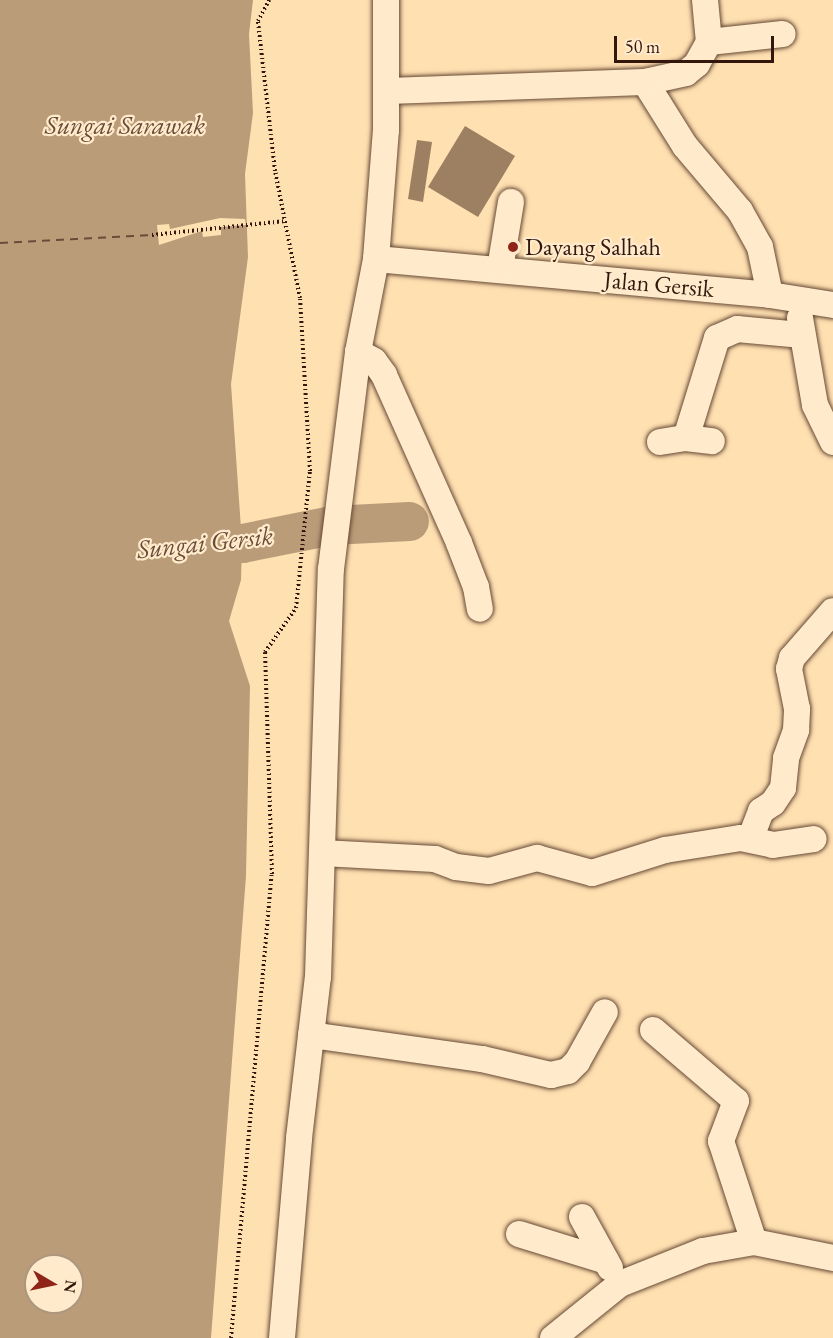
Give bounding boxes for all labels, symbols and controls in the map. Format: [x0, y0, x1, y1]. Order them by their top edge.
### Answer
scale bar [617, 24, 778, 62]
text: 50 m [625, 35, 660, 58]
water label: Sungai Sarawak [45, 110, 205, 142]
place label: Dayang Salhah [525, 233, 661, 261]
marker: Dayang Salhah [506, 240, 520, 254]
street label: Jalan Gersik [603, 265, 715, 303]
water label: Sungai Gersik [135, 520, 275, 566]
north arrow [24, 1254, 84, 1314]
text: N [59, 1279, 82, 1295]

